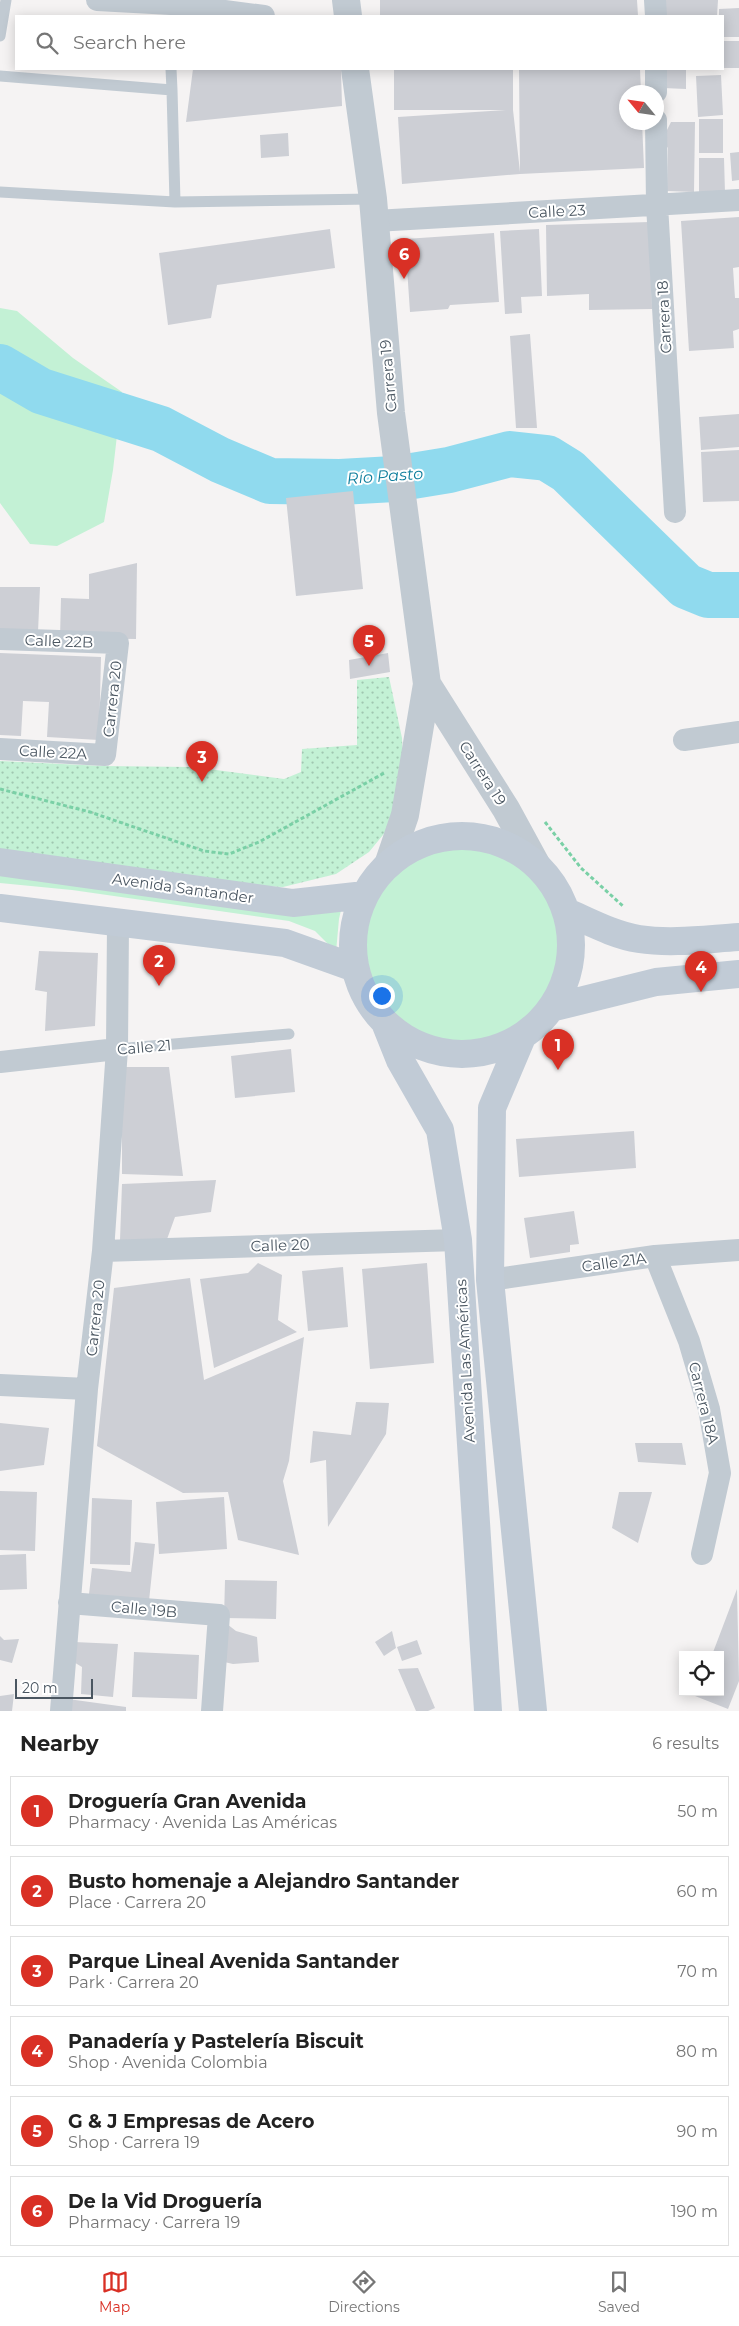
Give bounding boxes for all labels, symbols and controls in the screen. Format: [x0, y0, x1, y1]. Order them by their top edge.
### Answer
search box [15, 15, 724, 70]
icon: search [33, 29, 61, 57]
text: Search here [73, 31, 186, 54]
north arrow [619, 85, 664, 130]
street label: Calle 23 [528, 200, 586, 222]
pin: 6 [388, 238, 420, 279]
street label: Carrera 18 [653, 280, 675, 354]
street label: Carrera 19 [375, 339, 401, 413]
water label: Río Pasto [346, 464, 424, 488]
pin: 5 [353, 625, 385, 666]
street label: Calle 22B [24, 630, 94, 652]
street label: Carrera 20 [99, 660, 125, 738]
street label: Carrera 19 [455, 737, 511, 809]
street label: Calle 22A [18, 741, 88, 763]
pin: 3 [186, 741, 218, 782]
street label: Avenida Santander [111, 869, 255, 907]
pin: 2 [143, 945, 175, 986]
pin: 4 [685, 951, 717, 992]
your location [369, 983, 395, 1009]
pin: 1 [542, 1029, 574, 1070]
street label: Calle 21 [116, 1035, 172, 1059]
street label: Calle 20 [250, 1234, 310, 1256]
street label: Calle 21A [580, 1248, 648, 1276]
street label: Carrera 20 [82, 1279, 108, 1357]
street label: Avenida Las Américas [451, 1279, 479, 1443]
street label: Carrera 18A [685, 1360, 723, 1446]
street label: Calle 19B [110, 1597, 178, 1621]
map controls [679, 1651, 724, 1696]
button: locate [679, 1651, 724, 1696]
scale bar [15, 1676, 92, 1699]
text: 20 m [22, 1679, 58, 1697]
text: Nearby [20, 1731, 99, 1756]
text: 6 results [652, 1734, 719, 1753]
text: Droguería Gran Avenida [68, 1790, 307, 1813]
text: 1 [34, 1802, 40, 1821]
text: 50 m [677, 1802, 718, 1821]
text: Pharmacy · Avenida Las Américas [68, 1813, 337, 1832]
text: Busto homenaje a Alejandro Santander [68, 1870, 459, 1893]
text: 2 [32, 1882, 42, 1901]
text: 60 m [676, 1882, 718, 1901]
text: Place · Carrera 20 [68, 1893, 206, 1912]
text: Parque Lineal Avenida Santander [68, 1950, 399, 1973]
text: 3 [32, 1962, 42, 1981]
text: 70 m [677, 1962, 718, 1981]
text: Park · Carrera 20 [68, 1973, 199, 1992]
text: Panadería y Pastelería Biscuit [68, 2030, 364, 2053]
text: 4 [31, 2042, 43, 2061]
text: 80 m [676, 2042, 718, 2061]
text: Shop · Avenida Colombia [68, 2053, 268, 2072]
text: G & J Empresas de Acero [68, 2110, 315, 2133]
text: 5 [32, 2122, 42, 2141]
text: 90 m [676, 2122, 718, 2141]
text: Shop · Carrera 19 [68, 2133, 200, 2152]
text: De la Vid Droguería [68, 2190, 262, 2213]
text: 6 [32, 2202, 42, 2221]
text: 190 m [671, 2202, 718, 2221]
text: Pharmacy · Carrera 19 [68, 2213, 240, 2232]
tab: Map [99, 2268, 130, 2316]
tab: Directions [328, 2268, 400, 2316]
tab: Saved [598, 2268, 640, 2316]

